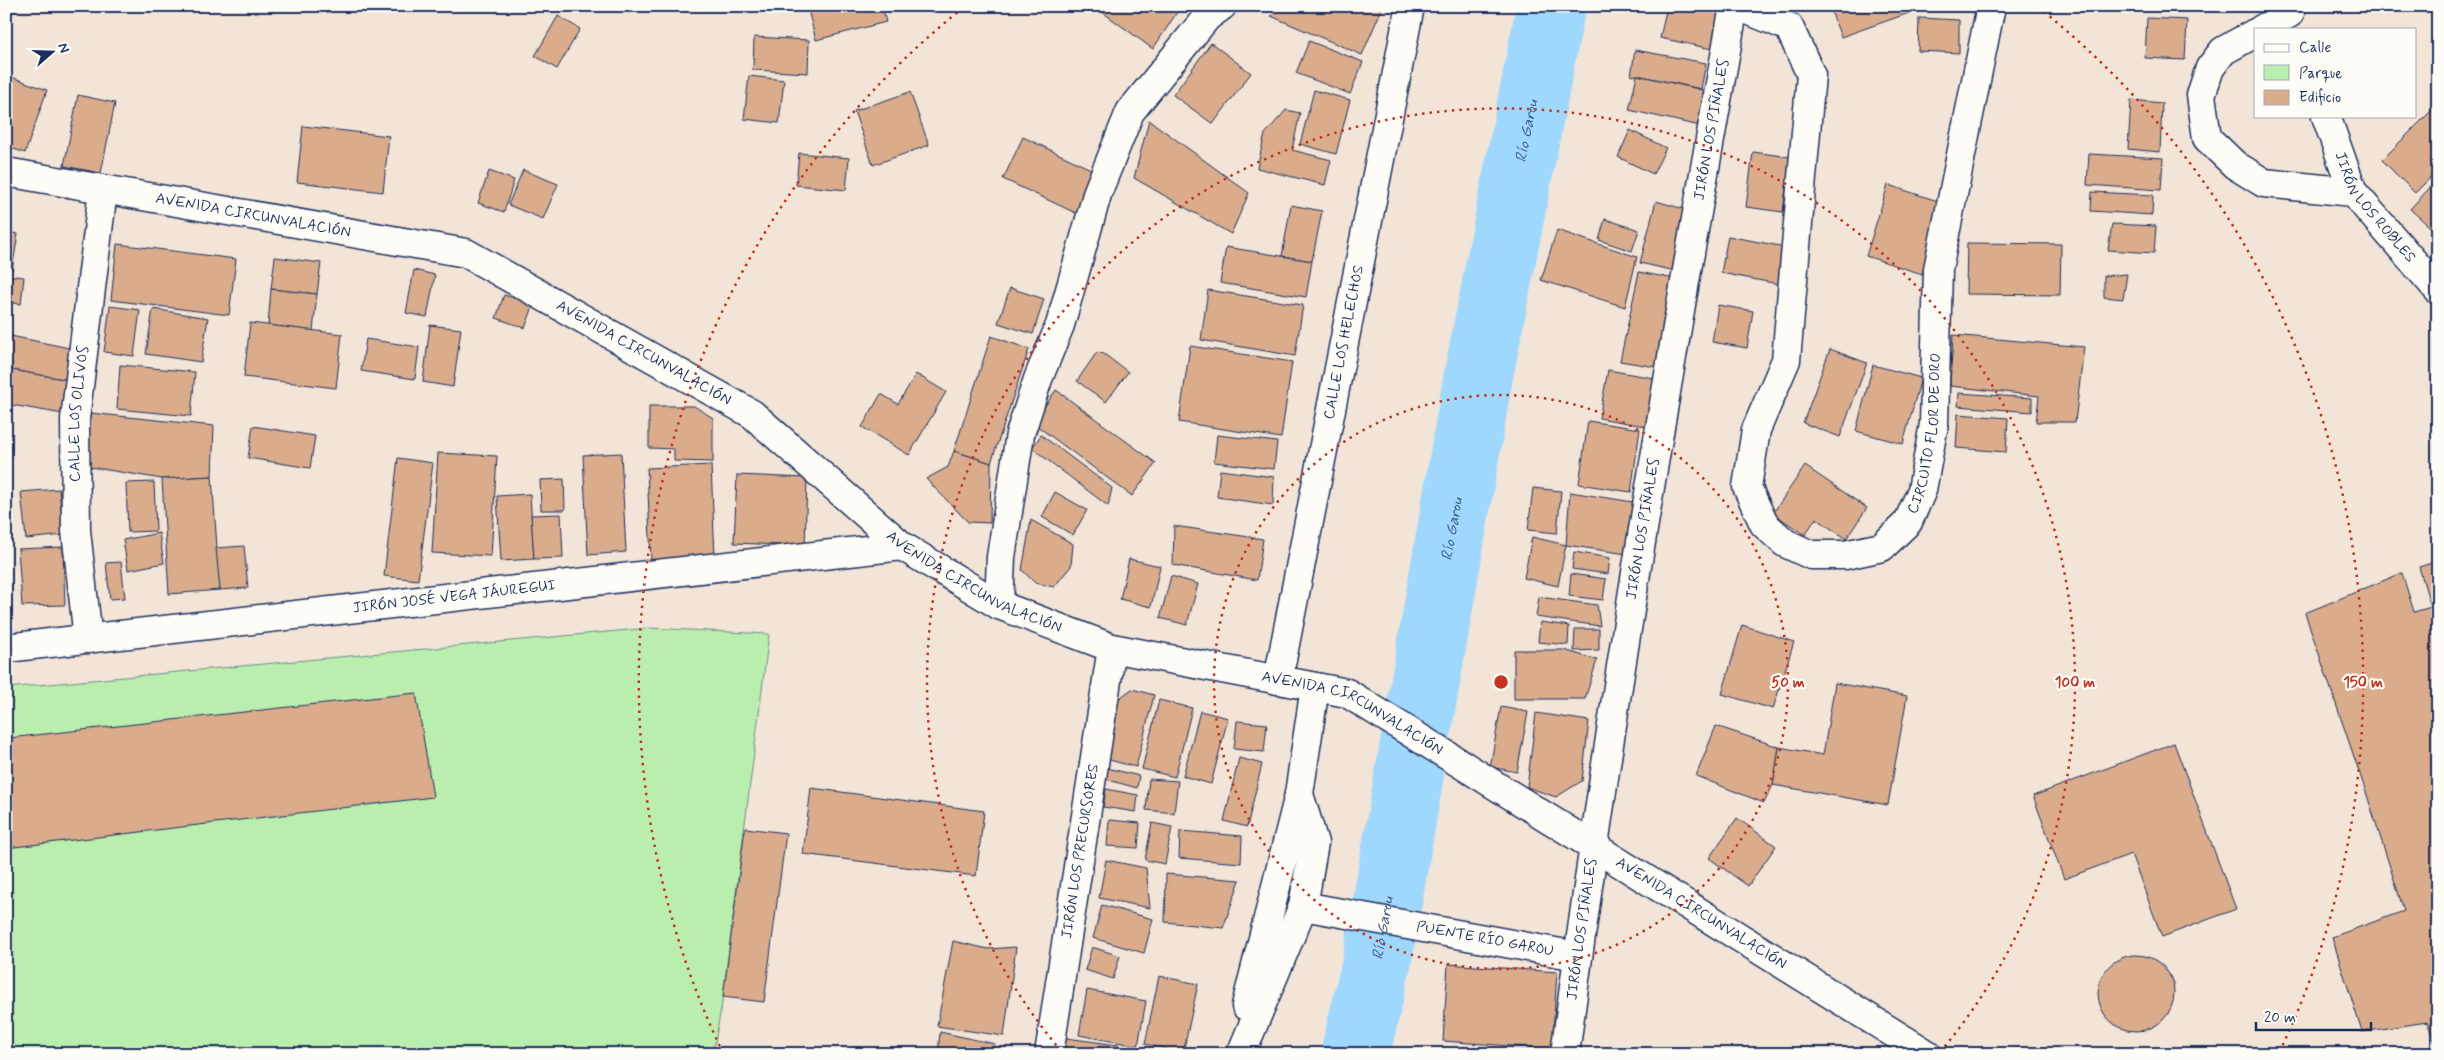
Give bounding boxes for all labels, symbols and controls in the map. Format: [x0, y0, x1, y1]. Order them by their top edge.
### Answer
north arrow [28, 28, 78, 78]
legend [2254, 28, 2416, 118]
text: Calle [2299, 38, 2331, 58]
text: N [53, 40, 73, 55]
street label: JIRÓN LOS PIÑALES [1689, 57, 1734, 202]
text: Parque [2299, 64, 2342, 84]
text: Edificio [2299, 88, 2341, 108]
water label: Río Garou [1510, 97, 1543, 164]
street label: JIRÓN LOS ROBLES [2330, 149, 2420, 267]
street label: AVENIDA CIRCUNVALACIÓN [154, 189, 352, 243]
street label: CALLE LOS HELECHOS [1319, 264, 1369, 421]
street label: AVENIDA CIRCUNVALACIÓN [553, 296, 735, 410]
street label: CALLE LOS OLIVOS [65, 344, 94, 482]
street label: CIRCUITO FLOR DE ORO [1903, 352, 1946, 517]
street label: JIRÓN LOS PIÑALES [1622, 456, 1665, 601]
water label: Río Garou [1436, 495, 1468, 562]
street label: AVENIDA CIRCUNVALACIÓN [882, 527, 1065, 638]
street label: JIRÓN JOSÉ VEGA JÁUREGUI [352, 576, 557, 618]
street label: AVENIDA CIRCUNVALACIÓN [1260, 667, 1447, 760]
centre of rings [1492, 673, 1510, 691]
text: 50 m [1771, 673, 1805, 693]
text: 100 m [2055, 673, 2095, 693]
text: 150 m [2343, 673, 2383, 693]
street label: JIRÓN LOS PRECURSORES [1057, 763, 1104, 940]
street label: AVENIDA CIRCUNVALACIÓN [1612, 853, 1790, 974]
street label: JIRÓN LOS PIÑALES [1562, 857, 1602, 1001]
water label: Río Garou [1367, 894, 1399, 961]
street label: PUENTE RÍO GAROU [1415, 917, 1555, 962]
scale bar [2256, 1000, 2372, 1032]
text: 20 m [2264, 1008, 2296, 1028]

